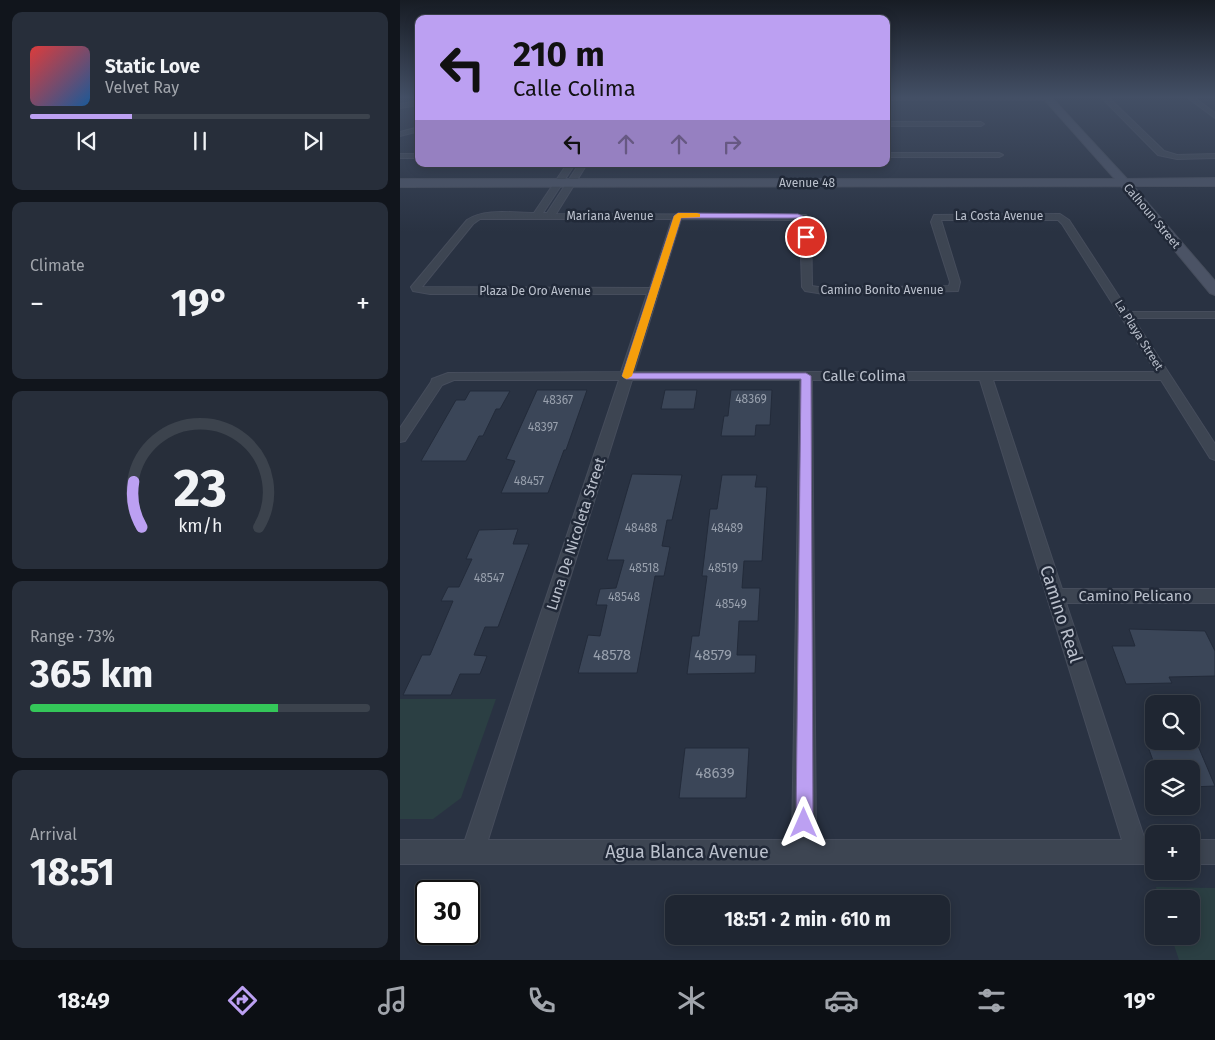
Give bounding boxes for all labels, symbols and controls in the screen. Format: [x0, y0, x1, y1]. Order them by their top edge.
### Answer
text: 210 m [513, 33, 605, 75]
icon: left [430, 35, 495, 100]
text: Static Love [105, 55, 200, 78]
text: Calle Colima [513, 75, 636, 102]
text: Velvet Ray [105, 78, 179, 97]
icon: previous [73, 127, 101, 155]
icon: pause [186, 127, 214, 155]
icon: next [299, 127, 327, 155]
icon: left [559, 130, 587, 158]
icon: ahead [612, 130, 640, 158]
icon: ahead [665, 130, 693, 158]
icon: right [718, 130, 746, 158]
street label: Avenue 48 [779, 176, 835, 190]
street label: Calhoun Street [1121, 181, 1184, 252]
street label: Mariana Avenue [567, 209, 653, 223]
street label: La Costa Avenue [955, 209, 1043, 223]
pin [785, 216, 827, 258]
icon: arrive [792, 223, 820, 251]
text: Climate [30, 256, 85, 275]
text: 19° [171, 280, 229, 326]
street label: Camino Bonito Avenue [821, 283, 943, 297]
street label: Plaza De Oro Avenue [479, 284, 591, 298]
text: − [30, 287, 44, 320]
text: + [356, 287, 370, 320]
street label: La Playa Street [1112, 297, 1167, 373]
street label: Calle Colima [822, 367, 906, 385]
house number: 48369 [735, 392, 767, 406]
house number: 48367 [543, 393, 573, 407]
house number: 48397 [528, 420, 558, 434]
street label: Luna De Nicoleta Street [543, 455, 609, 613]
text: 23 [173, 457, 227, 520]
house number: 48457 [514, 474, 544, 488]
text: km/h [178, 515, 222, 537]
house number: 48488 [625, 521, 658, 535]
house number: 48489 [711, 521, 743, 535]
house number: 48518 [629, 561, 659, 575]
house number: 48519 [708, 561, 738, 575]
street label: Camino Real [1035, 562, 1087, 666]
house number: 48547 [474, 571, 504, 585]
street label: Camino Pelicano [1079, 587, 1191, 605]
house number: 48548 [608, 590, 640, 604]
house number: 48549 [715, 597, 747, 611]
text: Range · 73% [30, 627, 115, 646]
house number: 48578 [593, 646, 631, 664]
house number: 48579 [694, 646, 732, 664]
text: 365 km [30, 651, 153, 697]
map controls [1145, 695, 1200, 945]
button: search [1145, 695, 1200, 750]
button: layers [1145, 760, 1200, 815]
house number: 48639 [695, 764, 735, 782]
position arrow [777, 796, 829, 848]
text: Arrival [30, 825, 77, 844]
button: + [1145, 825, 1200, 880]
street label: Agua Blanca Avenue [605, 841, 769, 863]
text: 18:51 [30, 849, 115, 895]
speed limit sign: 30 [415, 880, 480, 945]
button: − [1145, 890, 1200, 945]
text: 18:51 · 2 min · 610 m [724, 908, 891, 931]
icon: directions [225, 983, 260, 1018]
icon: music [375, 983, 410, 1018]
icon: phone [524, 983, 559, 1018]
icon: climate [674, 983, 709, 1018]
icon: car [824, 983, 859, 1018]
icon: filters [974, 983, 1009, 1018]
text: 18:49 [57, 987, 110, 1014]
text: 19° [1124, 987, 1158, 1014]

